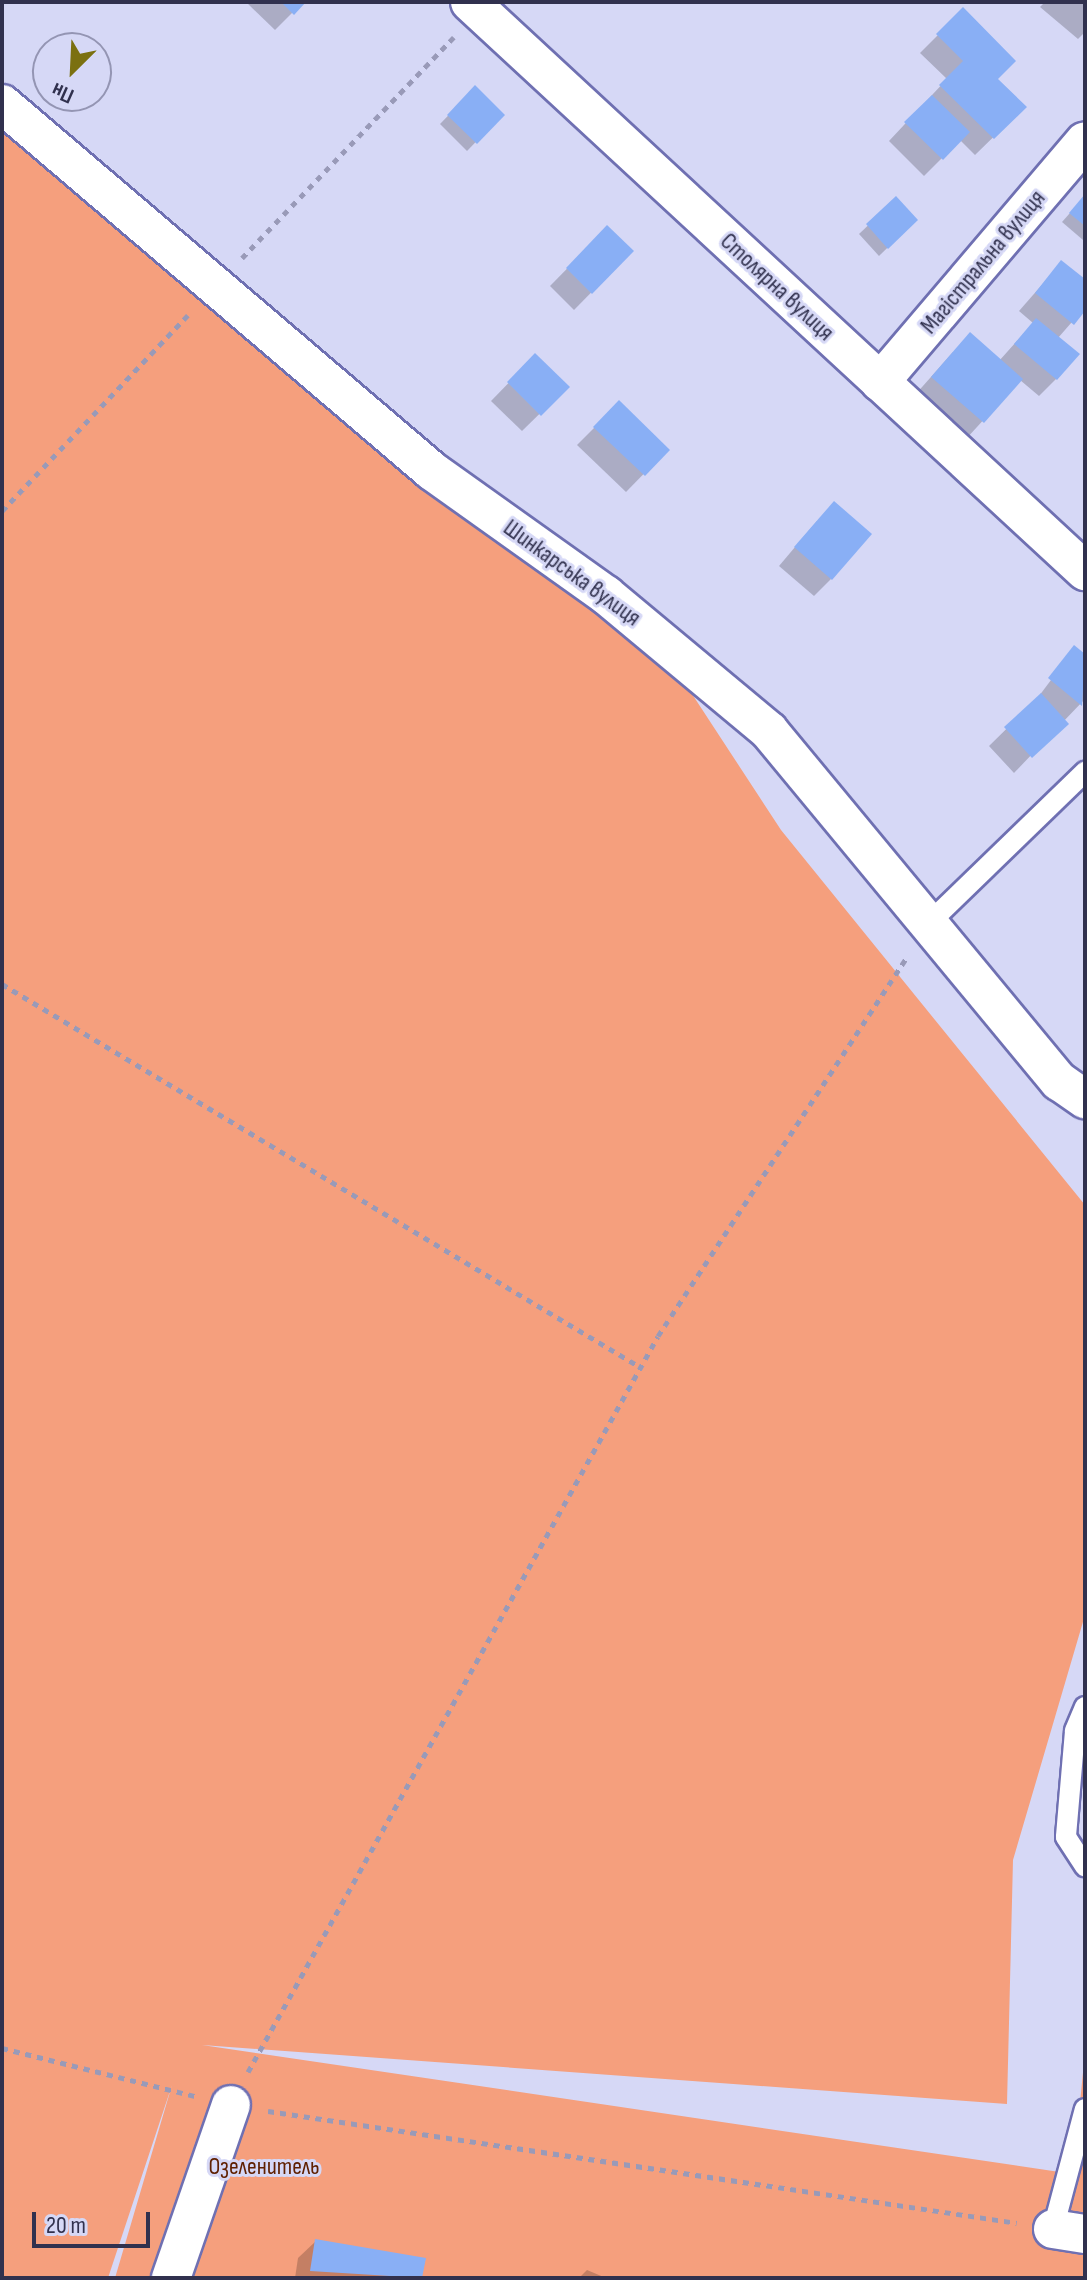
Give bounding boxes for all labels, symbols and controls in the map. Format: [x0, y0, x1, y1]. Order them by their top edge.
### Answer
north arrow [32, 32, 112, 112]
text: Пн [48, 76, 78, 109]
street label: Магістральна вулиця [915, 184, 1051, 340]
street label: Столярна вулиця [714, 227, 840, 347]
street label: Шинкарська вулиця [498, 514, 646, 632]
park label: Озеленитель [208, 2153, 320, 2181]
scale bar [36, 2196, 154, 2246]
text: 20 m [46, 2211, 86, 2240]

